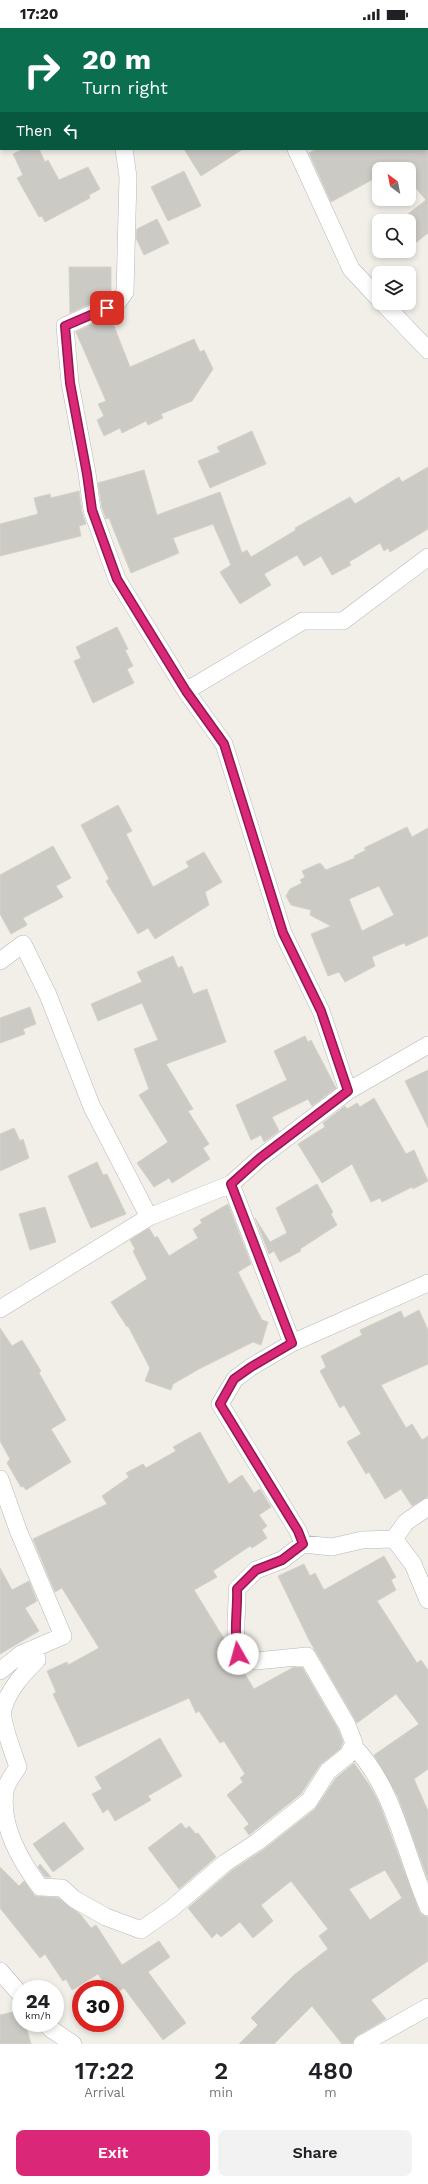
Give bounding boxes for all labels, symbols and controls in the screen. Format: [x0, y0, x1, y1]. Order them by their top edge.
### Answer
text: 17:20 [20, 5, 58, 23]
text: 20 m [82, 43, 151, 76]
icon: right [16, 44, 68, 96]
text: Turn right [82, 77, 168, 98]
icon: left [60, 120, 82, 142]
text: Then [16, 122, 52, 140]
north arrow [372, 162, 416, 206]
map controls [372, 162, 416, 310]
button: search [372, 214, 416, 258]
button: layers [372, 266, 416, 310]
pin [90, 291, 124, 325]
icon: arrive [96, 297, 118, 319]
position arrow [217, 1633, 259, 1675]
speed limit sign: 30 [72, 1980, 124, 2032]
text: 24 [26, 1989, 50, 2013]
text: km/h [25, 2010, 51, 2021]
text: 17:22 [75, 2057, 134, 2085]
text: 2 [214, 2057, 228, 2085]
text: 480 [308, 2057, 353, 2085]
text: Arrival [84, 2085, 125, 2100]
text: min [209, 2085, 233, 2100]
text: m [324, 2085, 337, 2100]
button: Exit [16, 2130, 210, 2176]
button: Share [218, 2130, 412, 2176]

